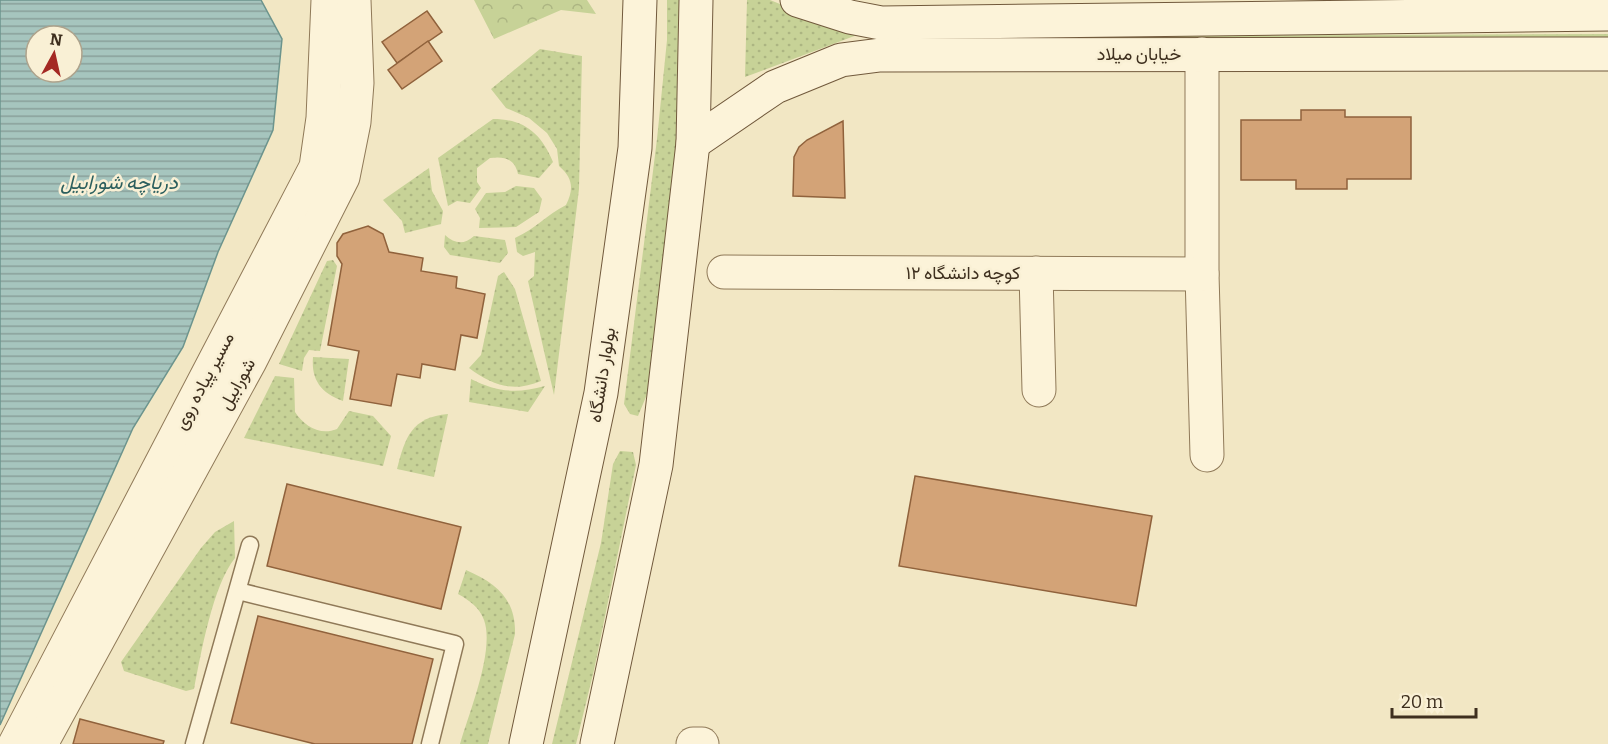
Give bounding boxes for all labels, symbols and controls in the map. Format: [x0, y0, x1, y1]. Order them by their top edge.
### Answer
north arrow [24, 24, 84, 84]
text: N [49, 29, 63, 50]
street label: خیابان میلاد [1097, 43, 1181, 65]
water label: دریاچه شورابیل [60, 170, 178, 196]
street label: کوچه دانشگاه ۱۲ [906, 262, 1020, 285]
street label: بولوار دانشگاه [584, 326, 620, 424]
street label: مسیر پیاده روی [169, 329, 240, 434]
street label: شورابیل [214, 354, 260, 414]
scale bar [1392, 681, 1476, 719]
text: 20 m [1401, 691, 1443, 713]

